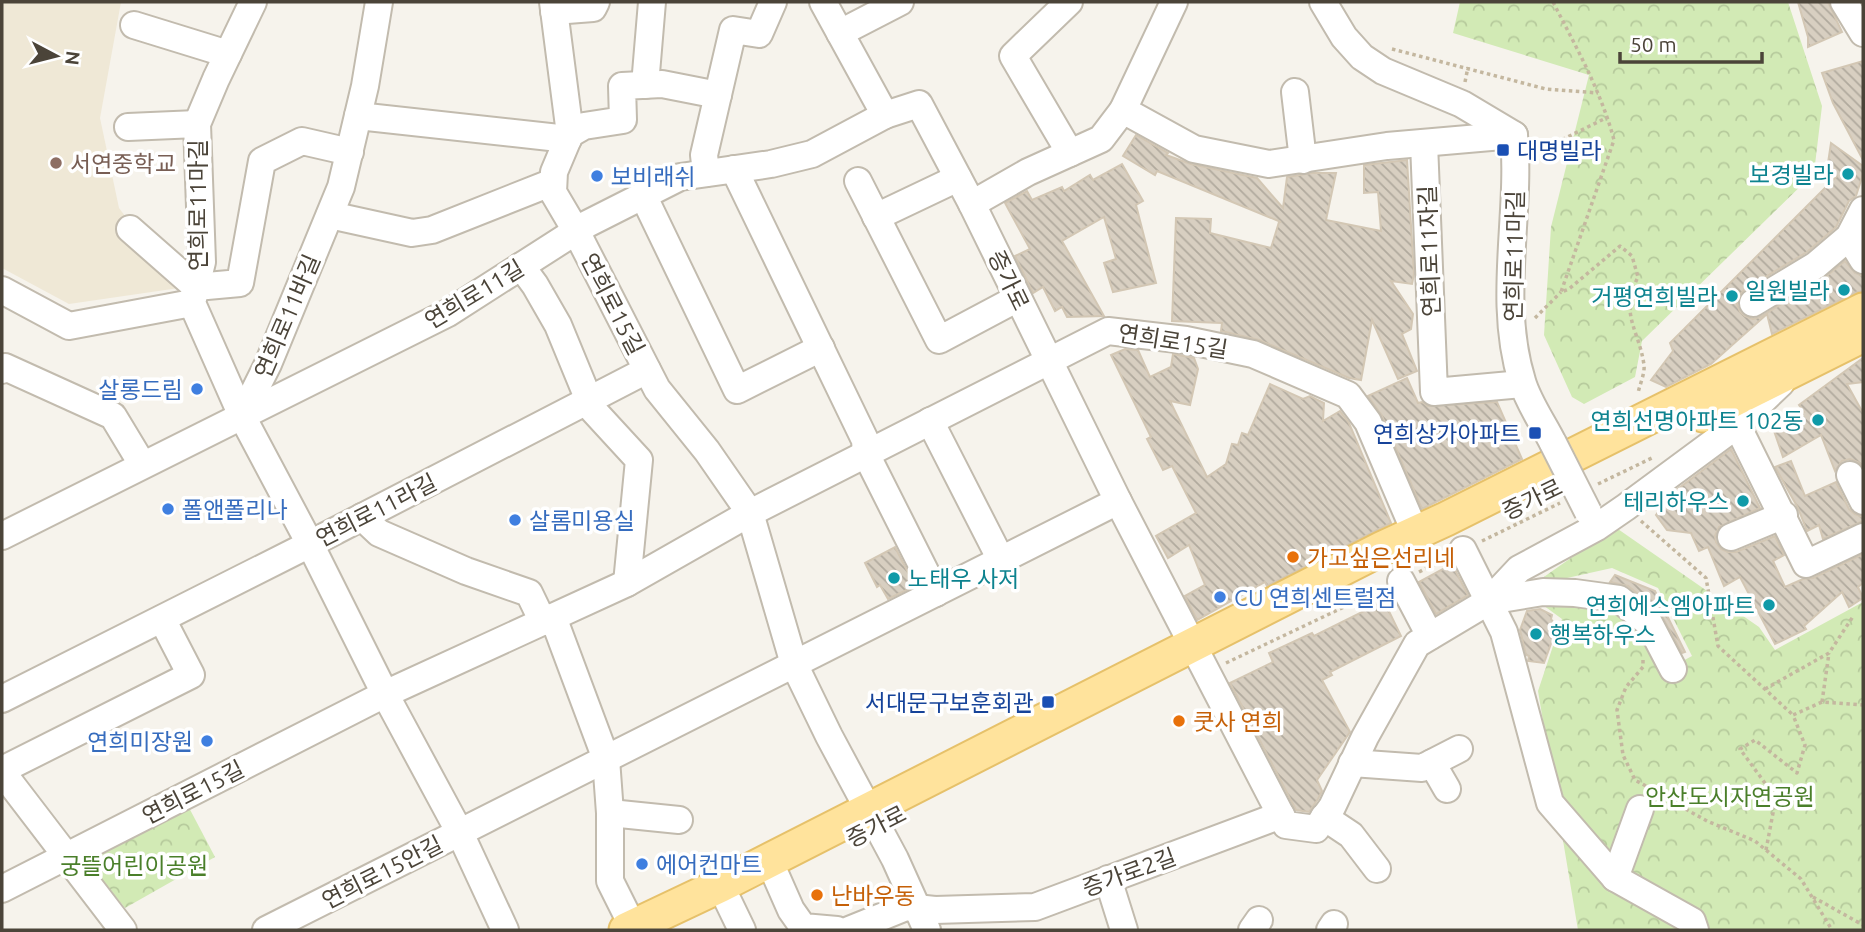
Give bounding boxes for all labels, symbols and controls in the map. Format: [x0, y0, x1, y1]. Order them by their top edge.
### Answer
north arrow [21, 21, 91, 91]
scale bar [1620, 21, 1762, 65]
text: 50 m [1630, 32, 1677, 56]
text: N [61, 50, 85, 66]
place label: 대명빌라 [1517, 138, 1602, 163]
street label: 연희로11마길 [185, 139, 210, 271]
marker: 대명빌라 [1495, 142, 1511, 158]
place label: 서연중학교 [70, 151, 176, 176]
marker: 서연중학교 [48, 155, 64, 171]
place label: 보경빌라 [1749, 162, 1834, 187]
place label: 보비래쉬 [611, 164, 696, 189]
marker: 보경빌라 [1840, 166, 1856, 182]
marker: 보비래쉬 [589, 168, 605, 184]
street label: 연희로11자길 [1414, 185, 1444, 317]
street label: 연희로11마길 [1500, 190, 1528, 322]
street label: 증가로 [984, 246, 1034, 314]
street label: 연희로15길 [577, 249, 649, 359]
street label: 연희로11바길 [250, 250, 324, 382]
street label: 연희로11길 [420, 255, 528, 333]
place label: 일원빌라 [1745, 278, 1830, 303]
marker: 일원빌라 [1836, 282, 1852, 298]
place label: 거평연희빌라 [1591, 284, 1718, 309]
marker: 거평연희빌라 [1724, 288, 1740, 304]
street label: 연희로15길 [1116, 320, 1230, 362]
place label: 살롱드림 [98, 377, 183, 402]
marker: 살롱드림 [189, 381, 205, 397]
place label: 연희선명아파트 102동 [1591, 408, 1804, 433]
marker: 연희선명아파트 102동 [1810, 412, 1826, 428]
place label: 연희상가아파트 [1373, 421, 1521, 446]
marker: 연희상가아파트 [1527, 425, 1543, 441]
street label: 연희로11라길 [312, 469, 440, 551]
street label: 증가로 [1498, 474, 1566, 524]
place label: 테리하우스 [1623, 489, 1729, 514]
marker: 테리하우스 [1735, 493, 1751, 509]
place label: 폴앤폴리나 [182, 497, 288, 522]
marker: 폴앤폴리나 [160, 501, 176, 517]
place label: 살롬미용실 [529, 508, 635, 533]
marker: 살롬미용실 [507, 512, 523, 528]
place label: 가고싶은선리네 [1307, 545, 1455, 570]
marker: 가고싶은선리네 [1285, 549, 1301, 565]
place label: 노태우 사저 [908, 566, 1019, 591]
marker: 노태우 사저 [886, 570, 902, 586]
place label: CU 연희센트럴점 [1234, 585, 1396, 610]
marker: CU 연희센트럴점 [1212, 589, 1228, 605]
place label: 연희에스엠아파트 [1586, 593, 1755, 618]
marker: 연희에스엠아파트 [1761, 597, 1777, 613]
place label: 행복하우스 [1550, 622, 1656, 647]
marker: 행복하우스 [1528, 626, 1544, 642]
place label: 서대문구보훈회관 [865, 690, 1034, 715]
marker: 서대문구보훈회관 [1040, 694, 1056, 710]
place label: 쿳사 연희 [1193, 709, 1283, 734]
marker: 쿳사 연희 [1171, 713, 1187, 729]
place label: 연희미장원 [87, 729, 193, 754]
marker: 연희미장원 [199, 733, 215, 749]
street label: 연희로15길 [138, 756, 248, 828]
park label: 안산도시자연공원 [1645, 784, 1815, 809]
street label: 증가로 [842, 800, 910, 852]
street label: 연희로15안길 [318, 831, 446, 913]
street label: 증가로2길 [1079, 844, 1179, 900]
place label: 에어컨마트 [656, 852, 762, 877]
park label: 궁뜰어린이공원 [60, 853, 208, 878]
marker: 에어컨마트 [634, 856, 650, 872]
place label: 난바우동 [831, 883, 916, 908]
marker: 난바우동 [809, 887, 825, 903]

